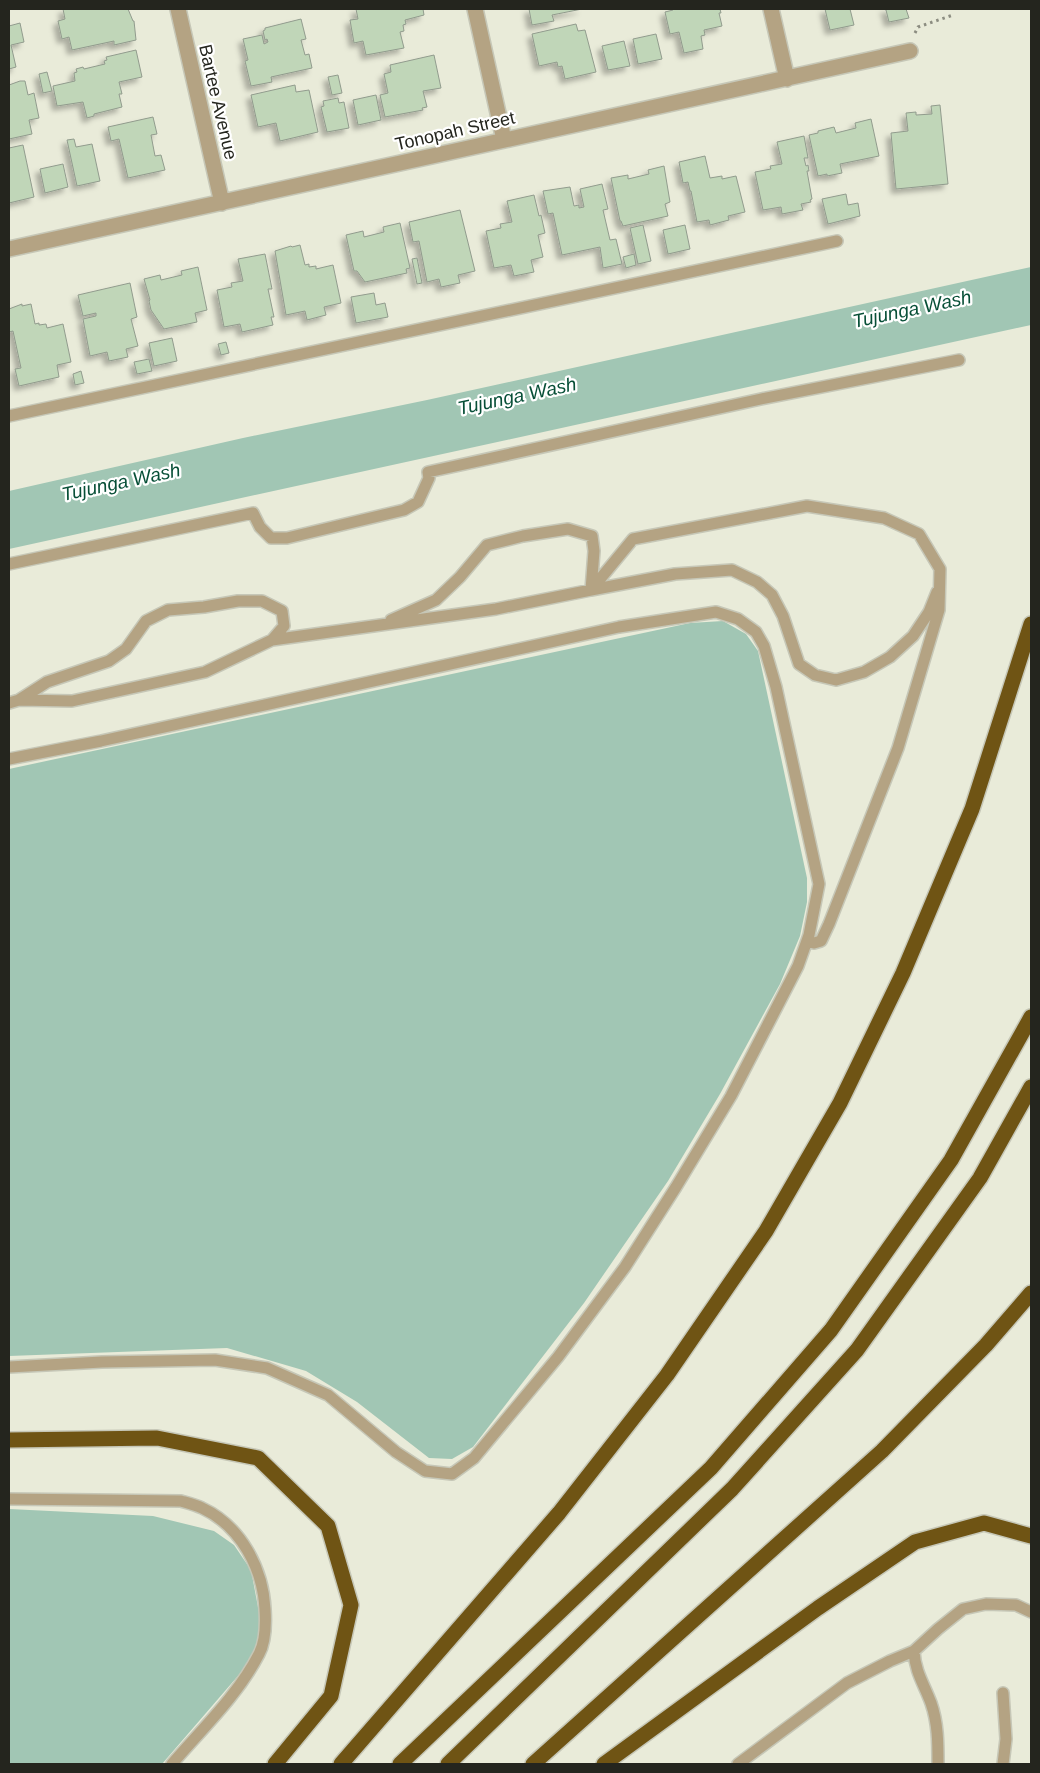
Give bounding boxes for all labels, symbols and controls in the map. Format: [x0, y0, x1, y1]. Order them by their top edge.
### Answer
street label: Bartee Avenue [195, 42, 241, 162]
street label: Tonopah Street [393, 108, 517, 154]
water label: Tujunga Wash [851, 286, 973, 332]
water label: Tujunga Wash [456, 373, 578, 419]
water label: Tujunga Wash [60, 459, 182, 505]

